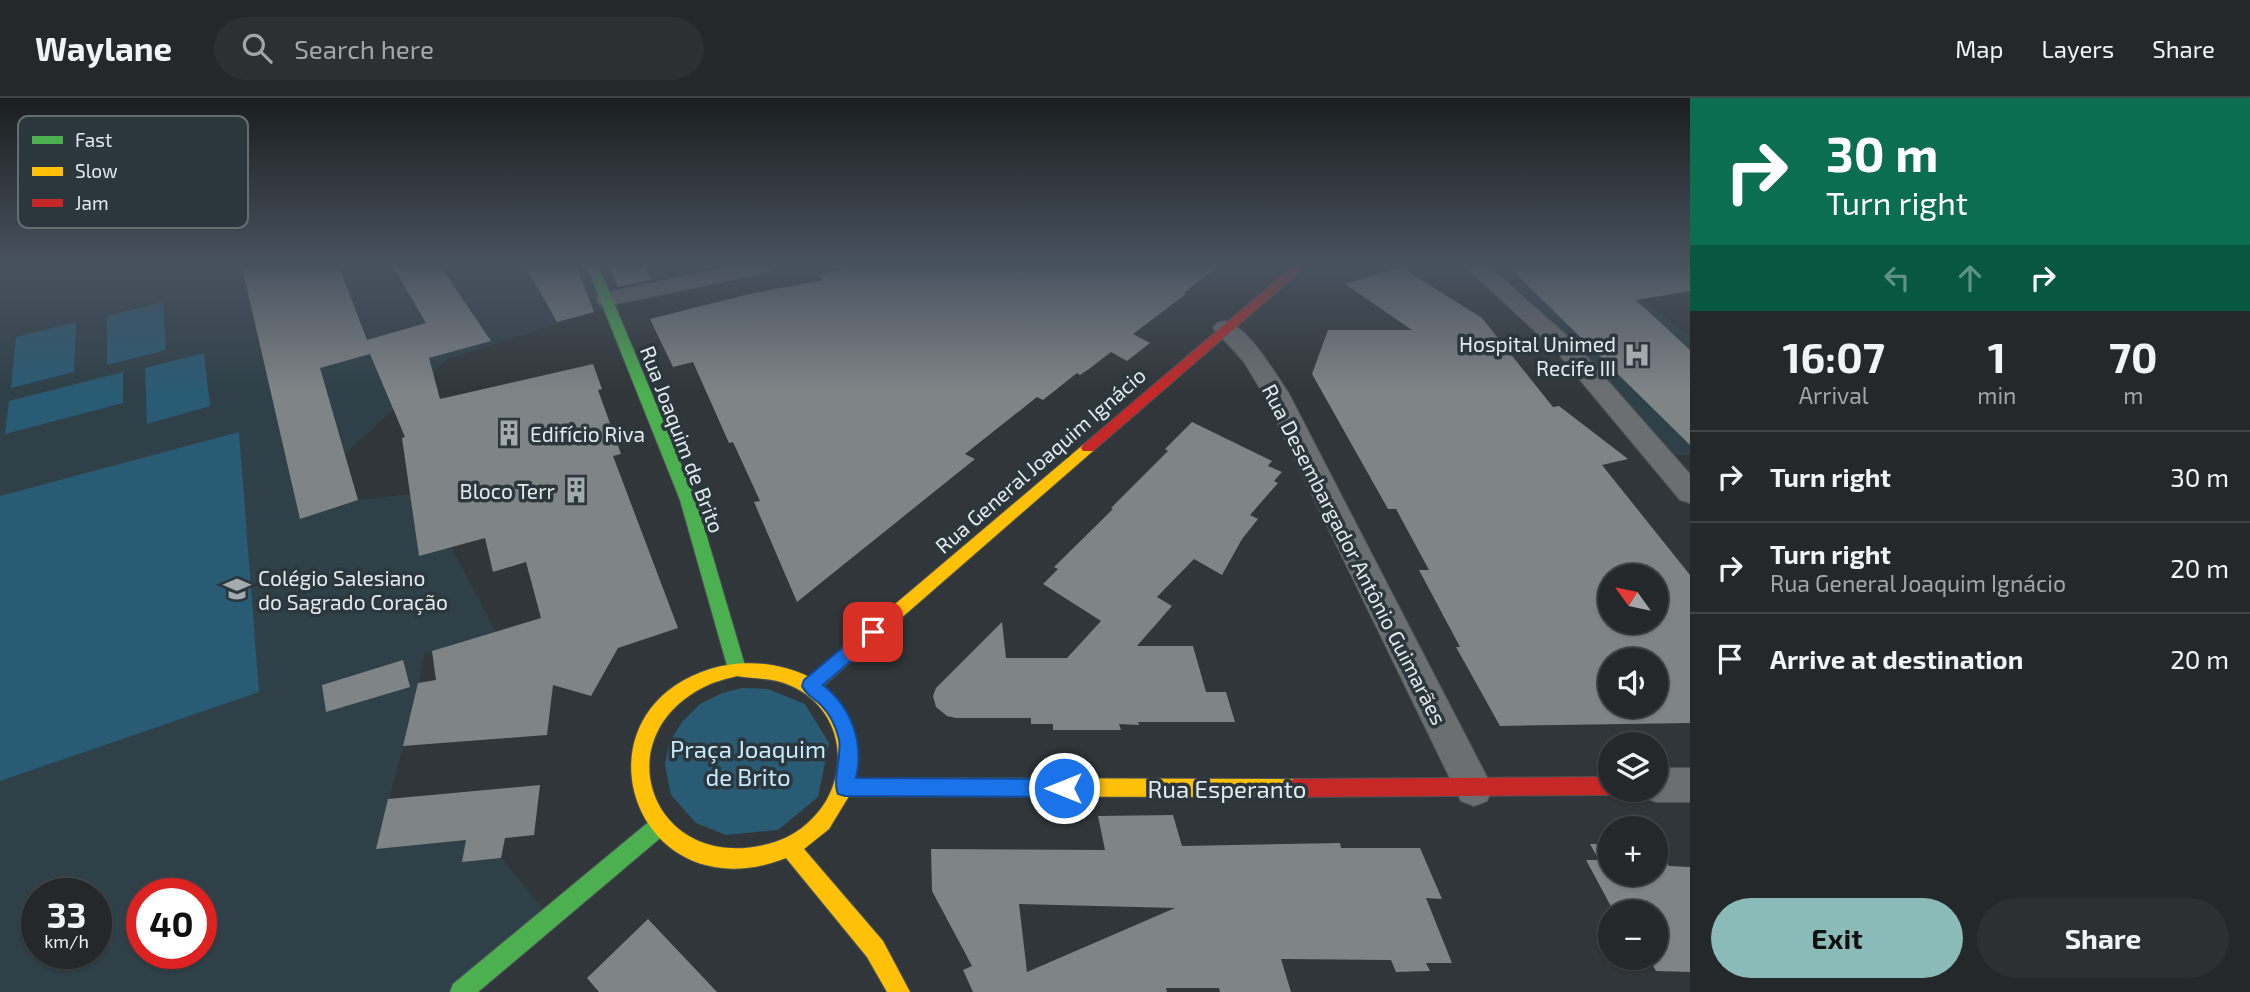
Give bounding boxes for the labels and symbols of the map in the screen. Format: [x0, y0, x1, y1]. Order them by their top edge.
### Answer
legend [18, 116, 248, 228]
text: Fast [75, 128, 112, 151]
text: Slow [75, 159, 118, 182]
text: Jam [75, 191, 109, 214]
place label: Hospital Unimed Recife III [1459, 331, 1616, 380]
hospital icon: Hospital Unimed Recife III [1622, 340, 1652, 370]
street label: Rua Joaquim de Brito [636, 342, 730, 536]
street label: Rua General Joaquim Ignácio [930, 362, 1150, 558]
street label: Rua Desembargador Antônio Guimarães [1258, 379, 1452, 729]
building icon: Edifício Riva [494, 418, 524, 448]
place label: Edifício Riva [530, 421, 645, 446]
building icon: Bloco Terr [561, 475, 591, 505]
place label: Bloco Terr [460, 478, 556, 503]
north arrow [1598, 564, 1668, 634]
place label: Colégio Salesiano do Sagrado Coração [258, 565, 448, 616]
school or university icon: Colégio Salesiano do Sagrado Coração [222, 574, 252, 604]
pin [843, 602, 903, 662]
park label: Praça Joaquim de Brito [670, 734, 826, 791]
position arrow [1027, 751, 1101, 825]
street label: Rua Esperanto [1148, 774, 1307, 803]
speed limit sign: 40 [126, 878, 217, 969]

